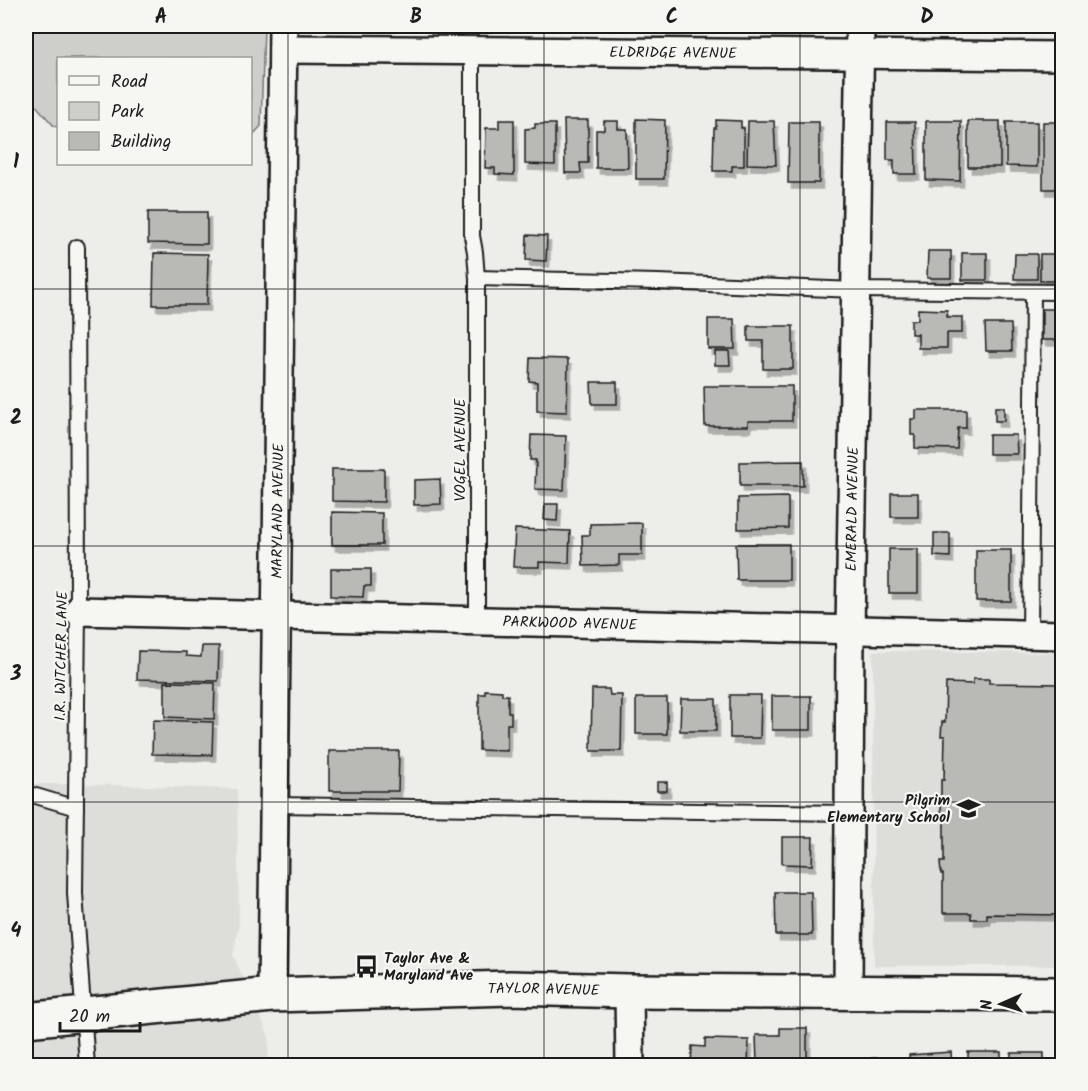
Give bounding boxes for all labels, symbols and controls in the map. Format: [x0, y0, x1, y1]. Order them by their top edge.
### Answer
text: A [155, 2, 167, 34]
text: B [410, 2, 422, 34]
text: C [666, 2, 678, 34]
text: D [920, 2, 934, 34]
street label: ELDRIDGE AVENUE [609, 41, 738, 66]
legend [57, 57, 252, 165]
text: Road [111, 68, 148, 97]
text: Park [111, 98, 144, 127]
text: Building [111, 128, 171, 157]
text: 1 [13, 147, 19, 179]
street label: VOGEL AVENUE [449, 397, 473, 502]
text: 2 [10, 403, 22, 435]
street label: MARYLAND AVENUE [266, 442, 291, 579]
street label: EMERALD AVENUE [840, 445, 866, 572]
street label: I.R. WITCHER LANE [49, 590, 75, 721]
street label: PARKWOOD AVENUE [502, 610, 639, 638]
text: 3 [10, 659, 22, 691]
place label: Pilgrim Elementary School [827, 789, 950, 830]
school or university icon: Pilgrim Elementary School [955, 796, 981, 822]
text: 4 [11, 916, 22, 948]
place label: Taylor Ave & Maryland Ave [384, 947, 474, 988]
bus stop icon: Taylor Ave & Maryland Ave [353, 954, 379, 980]
north arrow [971, 974, 1031, 1034]
street label: TAYLOR AVENUE [487, 977, 601, 1003]
scale bar [60, 995, 140, 1033]
text: N [975, 999, 1000, 1010]
text: 20 m [69, 1003, 110, 1032]

